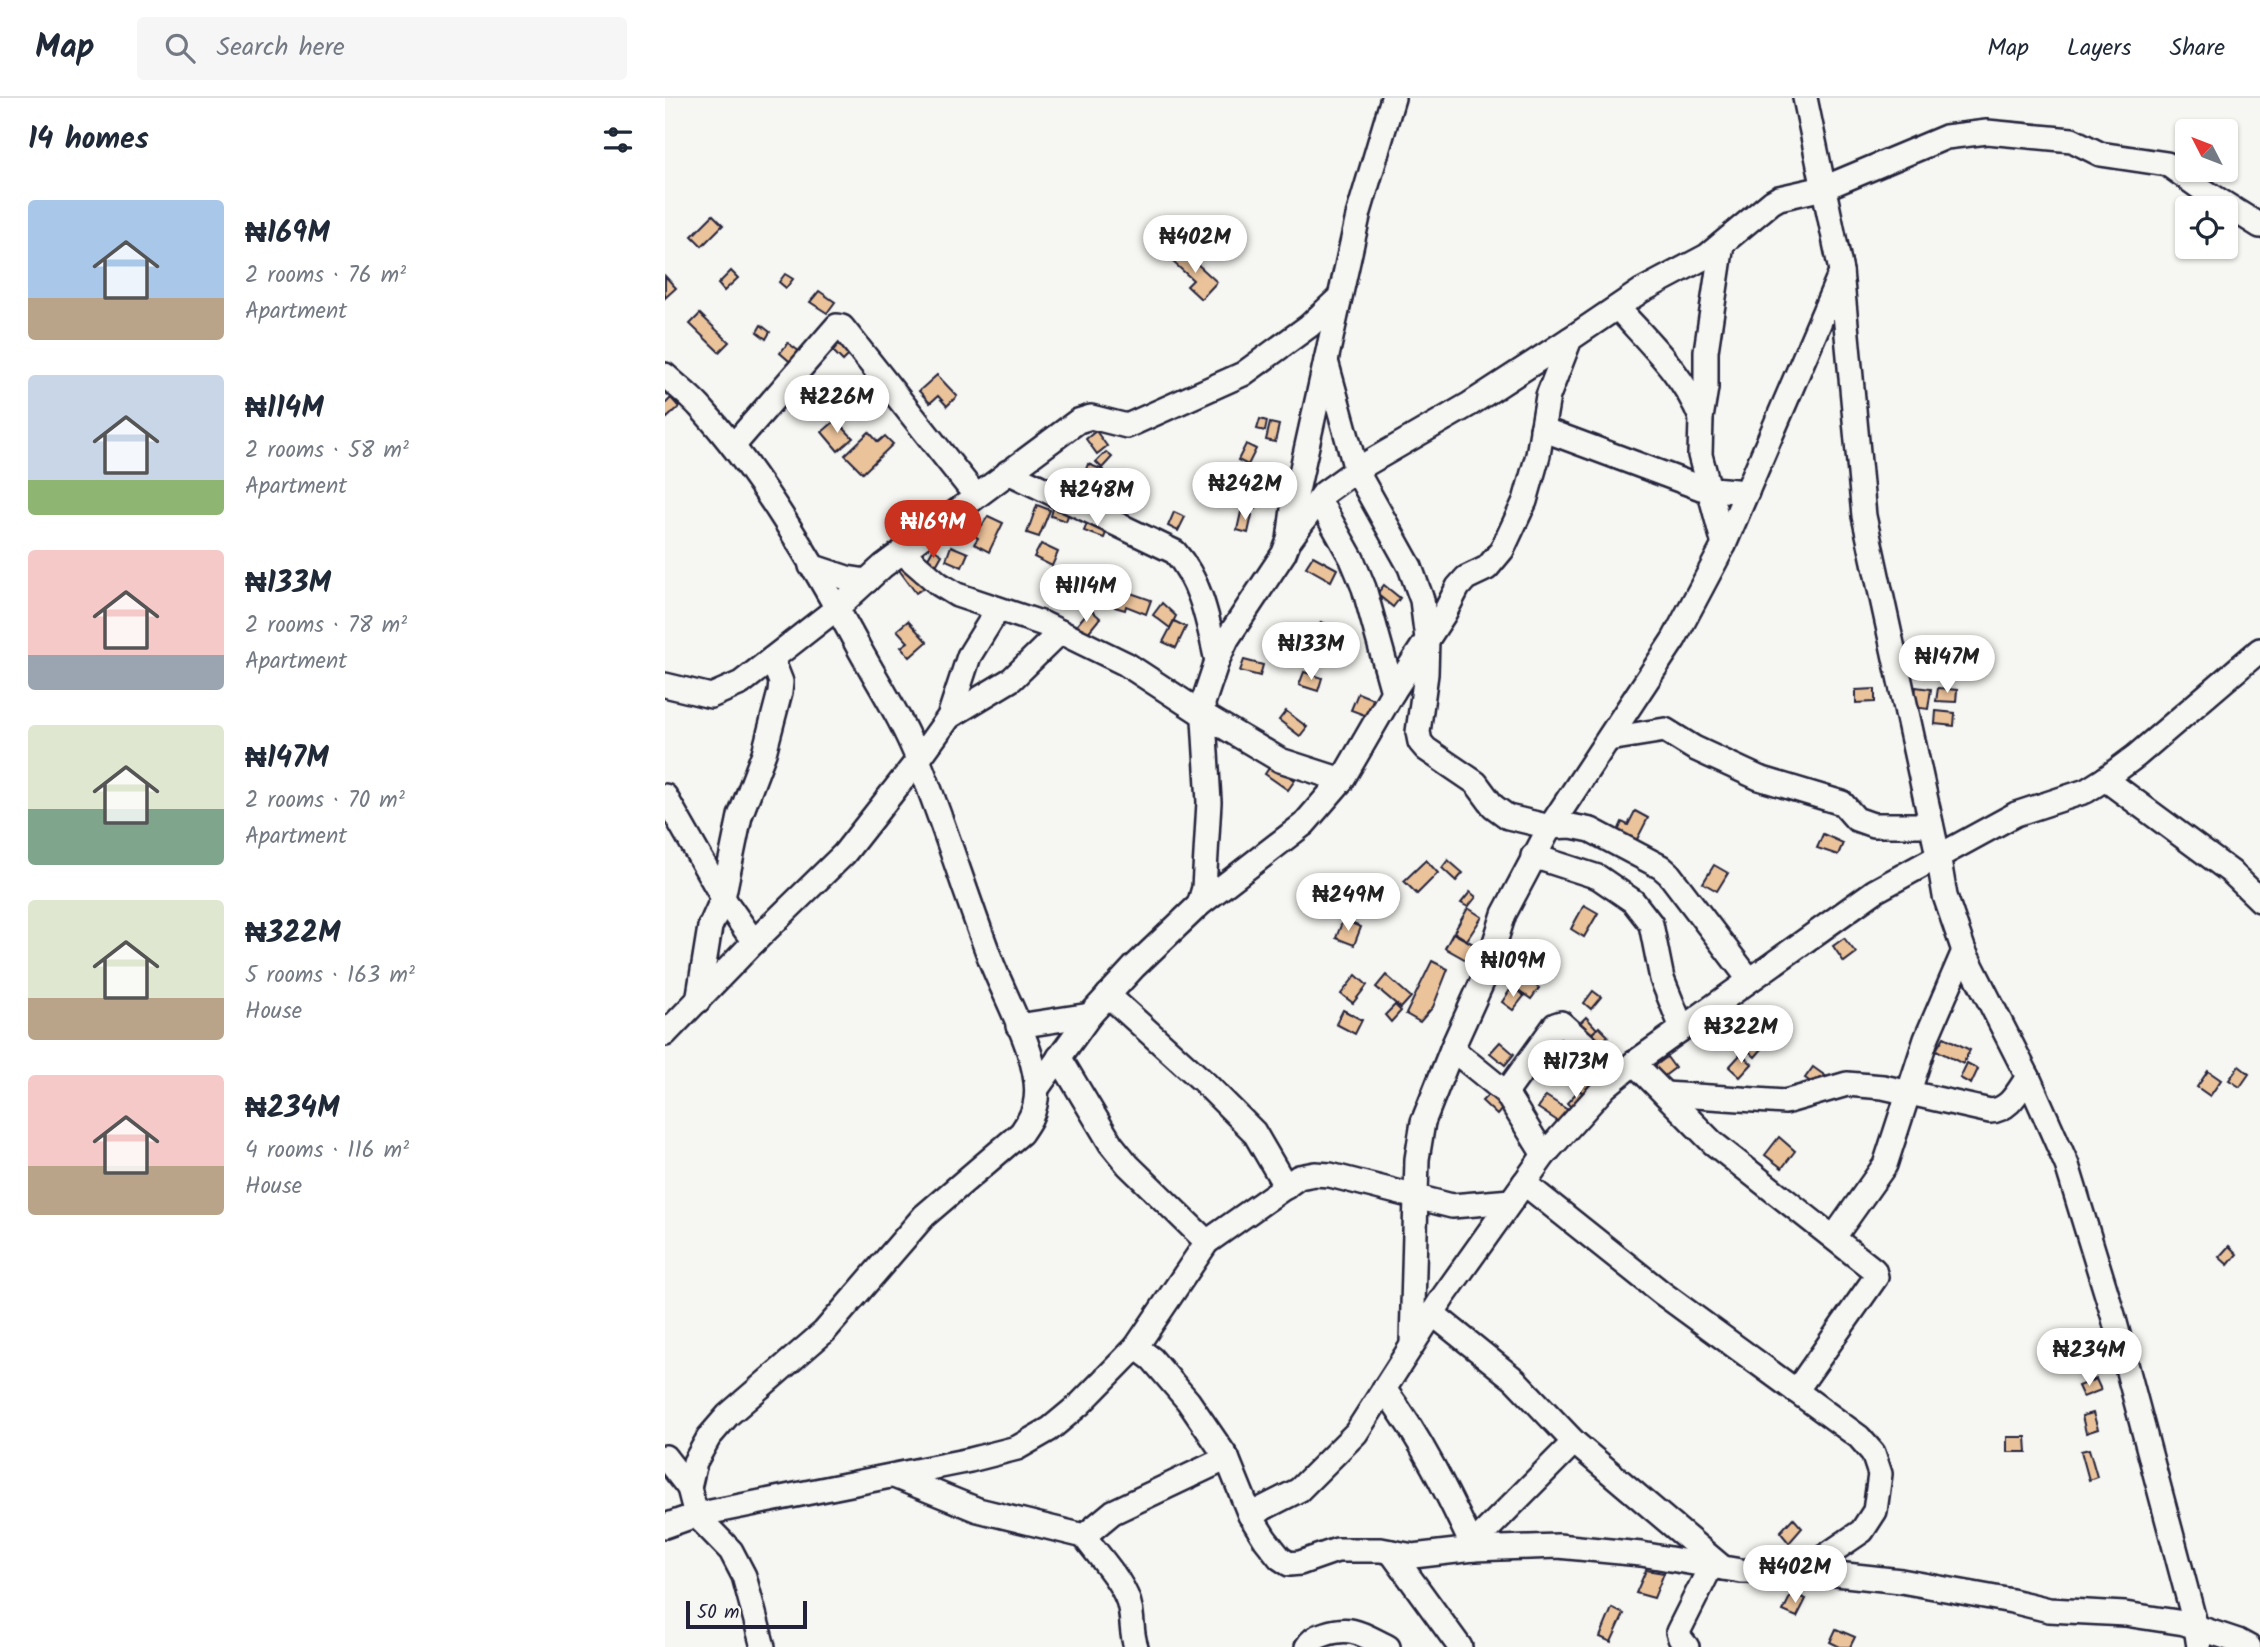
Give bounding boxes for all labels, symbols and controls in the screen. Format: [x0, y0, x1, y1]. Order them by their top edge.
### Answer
search box [137, 17, 627, 80]
text: Map [35, 22, 95, 75]
text: Search here [217, 27, 345, 69]
icon: search [161, 29, 199, 67]
text: Map [1987, 29, 2029, 68]
text: Layers [2067, 29, 2131, 68]
text: Share [2169, 29, 2225, 68]
text: 14 homes [28, 116, 149, 164]
north arrow [2175, 119, 2238, 182]
map controls [2175, 119, 2238, 259]
icon: filters [599, 121, 637, 159]
button: locate [2175, 196, 2238, 259]
text: ₦169M [245, 210, 330, 258]
pin: ₦402M [1146, 216, 1244, 275]
text: ₦402M [1159, 220, 1231, 256]
icon: home [84, 228, 168, 312]
text: 2 rooms · 76 m² [245, 258, 406, 294]
text: Apartment [245, 294, 347, 330]
pin: ₦226M [788, 376, 886, 435]
text: ₦226M [800, 380, 874, 416]
text: ₦114M [245, 385, 324, 433]
icon: home [84, 403, 168, 487]
text: 2 rooms · 58 m² [245, 433, 409, 469]
pin: ₦242M [1196, 462, 1294, 522]
text: ₦242M [1208, 467, 1282, 503]
pin: ₦248M [1048, 468, 1146, 528]
text: Apartment [245, 469, 347, 505]
text: ₦248M [1060, 473, 1134, 509]
pin: ₦169M [884, 500, 982, 560]
text: ₦169M [900, 505, 966, 541]
text: ₦133M [245, 560, 331, 608]
pin: ₦114M [1037, 564, 1135, 624]
text: ₦114M [1056, 569, 1116, 605]
icon: home [84, 578, 168, 662]
text: 2 rooms · 78 m² [245, 608, 407, 644]
pin: ₦133M [1262, 622, 1360, 682]
text: ₦133M [1278, 627, 1344, 663]
pin: ₦147M [1898, 636, 1996, 695]
text: ₦147M [1915, 640, 1979, 676]
text: Apartment [245, 644, 347, 680]
text: ₦147M [245, 735, 329, 783]
icon: home [84, 753, 168, 837]
text: 2 rooms · 70 m² [245, 783, 405, 819]
text: Apartment [245, 819, 347, 855]
pin: ₦249M [1299, 874, 1397, 933]
text: ₦249M [1312, 878, 1384, 914]
text: ₦322M [245, 910, 341, 958]
icon: home [84, 928, 168, 1012]
pin: ₦109M [1464, 940, 1562, 999]
text: ₦109M [1481, 944, 1545, 980]
text: 5 rooms · 163 m² [245, 958, 415, 994]
text: House [245, 994, 302, 1030]
pin: ₦322M [1692, 1006, 1790, 1065]
text: ₦322M [1704, 1010, 1778, 1046]
pin: ₦173M [1527, 1040, 1625, 1100]
text: ₦173M [1544, 1045, 1608, 1081]
text: ₦234M [245, 1085, 340, 1133]
icon: home [84, 1103, 168, 1187]
text: 4 rooms · 116 m² [245, 1133, 409, 1169]
text: House [245, 1169, 302, 1205]
pin: ₦234M [2040, 1328, 2138, 1388]
text: ₦234M [2053, 1333, 2125, 1369]
pin: ₦402M [1746, 1546, 1844, 1605]
text: ₦402M [1759, 1550, 1831, 1586]
scale bar [686, 1598, 807, 1630]
text: 50 m [697, 1598, 739, 1628]

